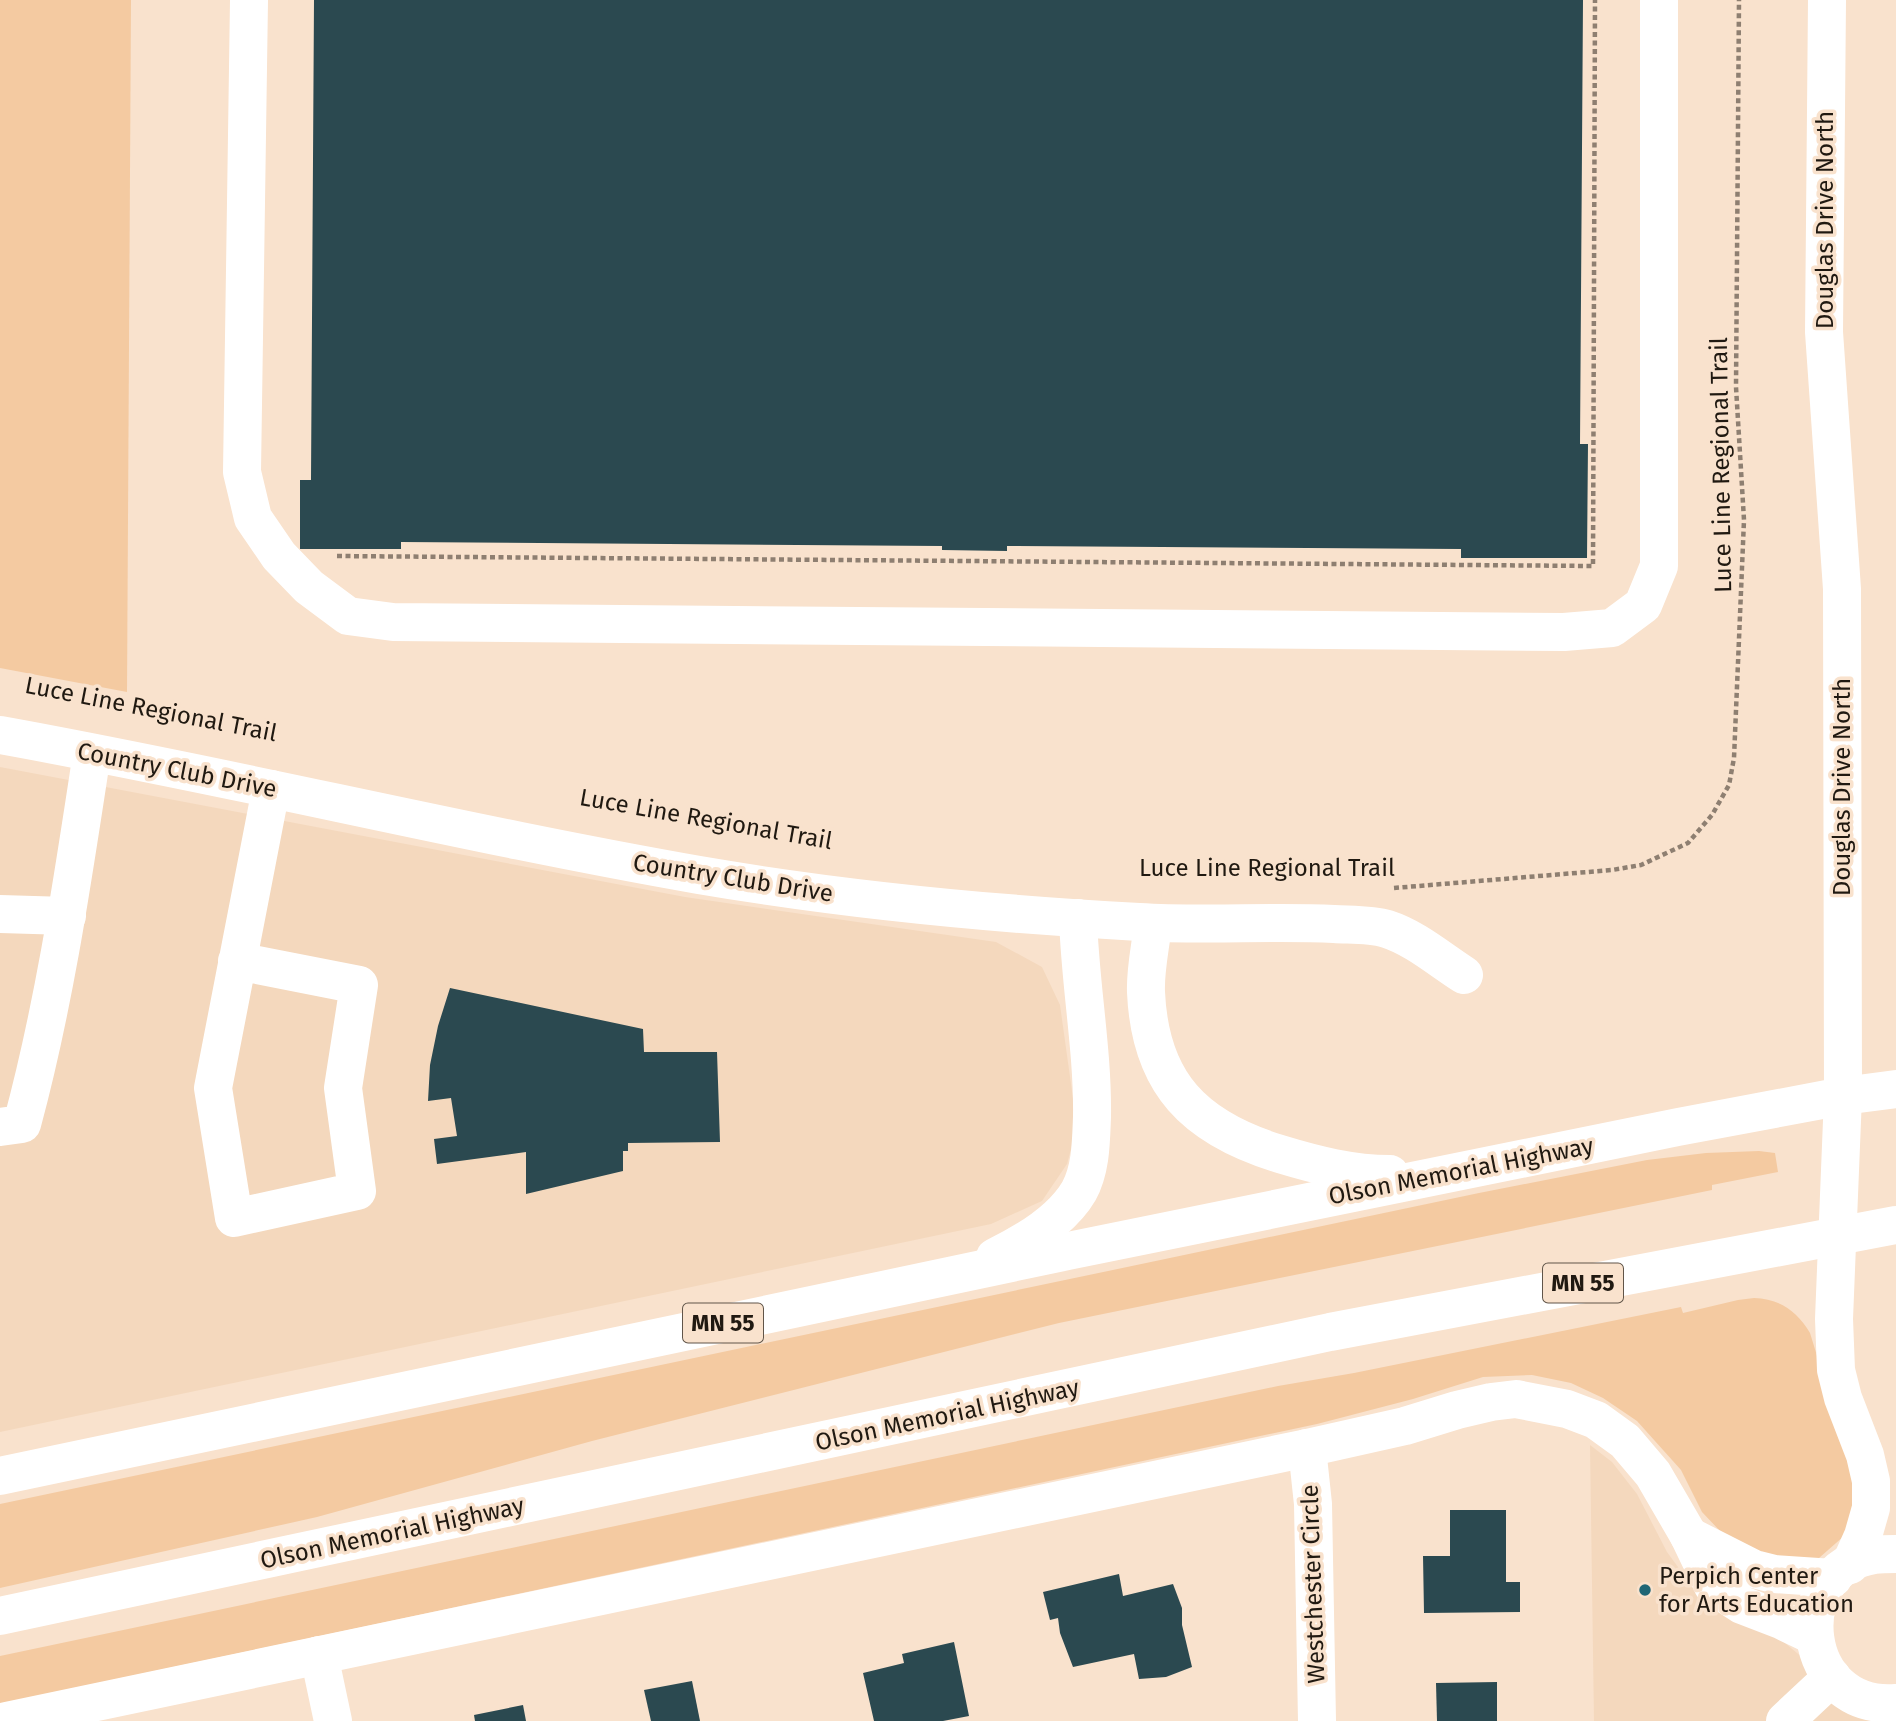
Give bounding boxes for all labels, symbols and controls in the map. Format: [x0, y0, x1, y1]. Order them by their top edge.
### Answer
street label: Douglas Drive North [1811, 111, 1839, 329]
street label: Luce Line Regional Trail [1705, 337, 1737, 593]
street label: Luce Line Regional Trail [23, 671, 279, 747]
street label: Douglas Drive North [1828, 678, 1856, 896]
street label: Country Club Drive [75, 737, 279, 803]
street label: Luce Line Regional Trail [578, 783, 834, 855]
street label: Country Club Drive [631, 848, 835, 908]
street label: Luce Line Regional Trail [1139, 854, 1395, 882]
street label: Olson Memorial Highway [1326, 1132, 1596, 1210]
road number: MN 55 [1543, 1264, 1623, 1302]
road number: MN 55 [683, 1304, 763, 1342]
street label: Olson Memorial Highway [813, 1373, 1082, 1457]
street label: Westchester Circle [1296, 1484, 1330, 1684]
street label: Olson Memorial Highway [258, 1491, 527, 1575]
place label: Perpich Center for Arts Education [1659, 1562, 1854, 1618]
marker: Perpich Center for Arts Education [1637, 1582, 1653, 1598]

